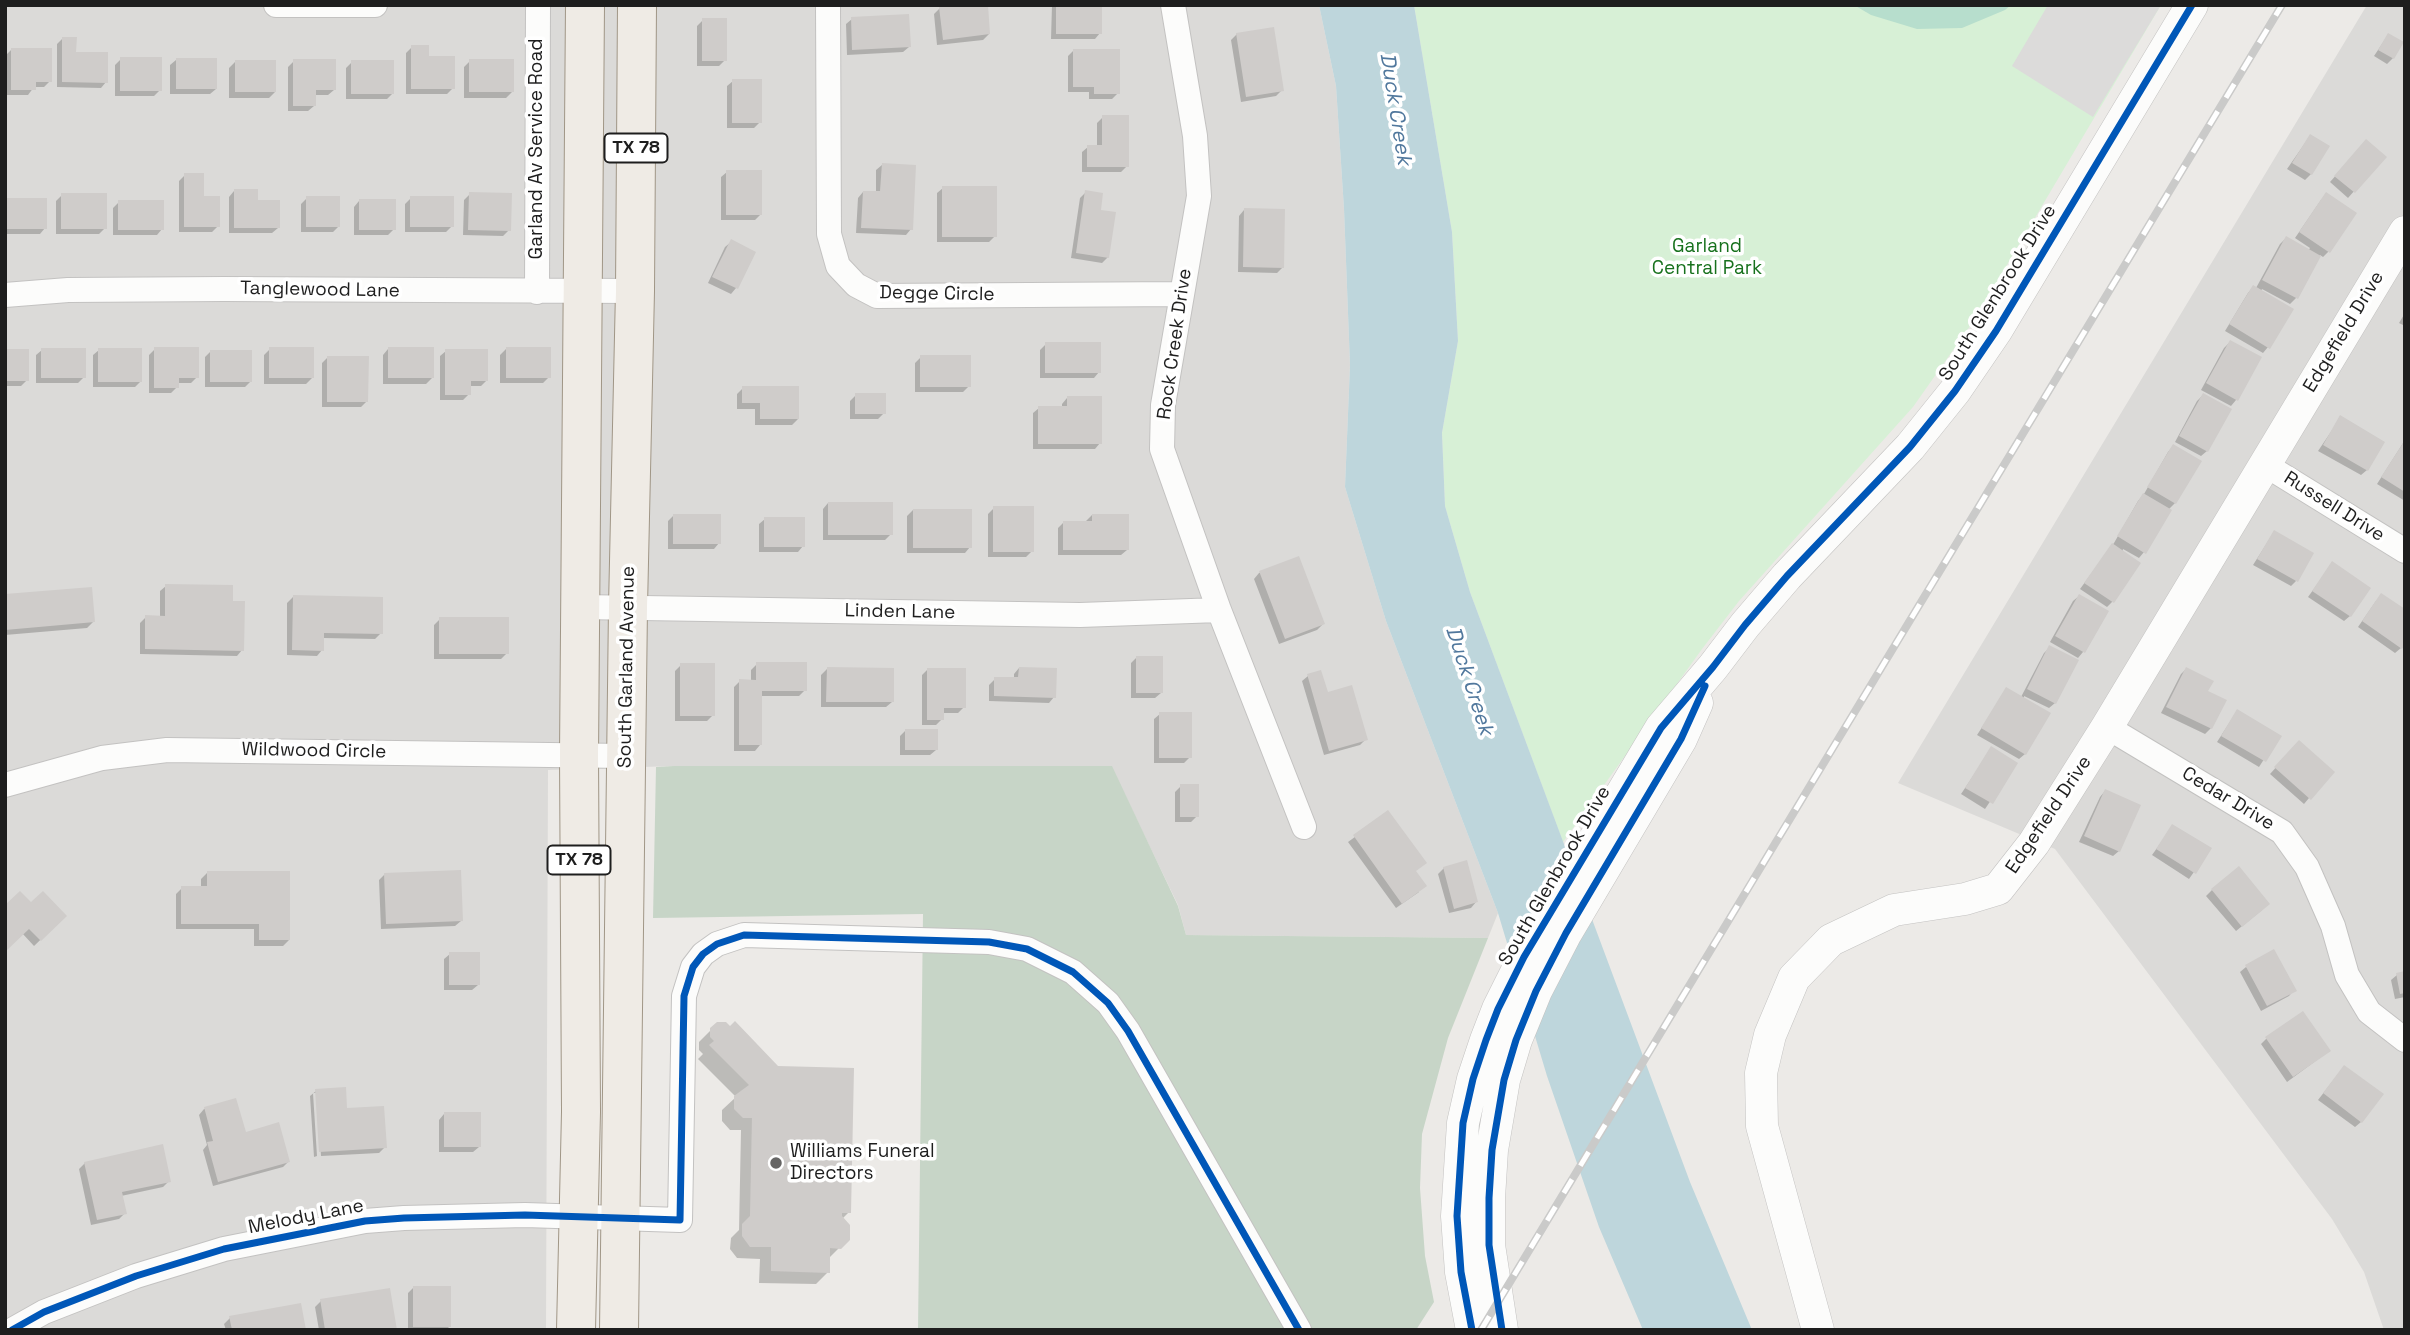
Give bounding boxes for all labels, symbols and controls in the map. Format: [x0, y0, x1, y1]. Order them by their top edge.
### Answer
street label: Garland Av Service Road [526, 39, 548, 259]
water label: Duck Creek [1374, 51, 1416, 167]
road number: TX 78 [604, 134, 668, 162]
street label: South Glenbrook Drive [1934, 201, 2062, 385]
park label: Garland Central Park [1652, 236, 1762, 280]
street label: Rock Creek Drive [1153, 267, 1197, 421]
street label: Edgefield Drive [2299, 267, 2389, 397]
street label: Tanglewood Lane [240, 277, 400, 303]
street label: Degge Circle [879, 282, 995, 306]
street label: Russell Drive [2279, 467, 2389, 547]
street label: South Garland Avenue [614, 566, 640, 768]
street label: Linden Lane [844, 600, 956, 624]
water label: Duck Creek [1440, 623, 1498, 739]
street label: Wildwood Circle [241, 738, 387, 764]
street label: Edgefield Drive [2001, 752, 2097, 878]
street label: Cedar Drive [2177, 762, 2279, 836]
street label: South Glenbrook Drive [1494, 782, 1616, 970]
road number: TX 78 [548, 846, 610, 874]
place label: Williams Funeral Directors [790, 1141, 935, 1185]
marker: Williams Funeral Directors [768, 1155, 784, 1171]
street label: Melody Lane [246, 1195, 366, 1239]

